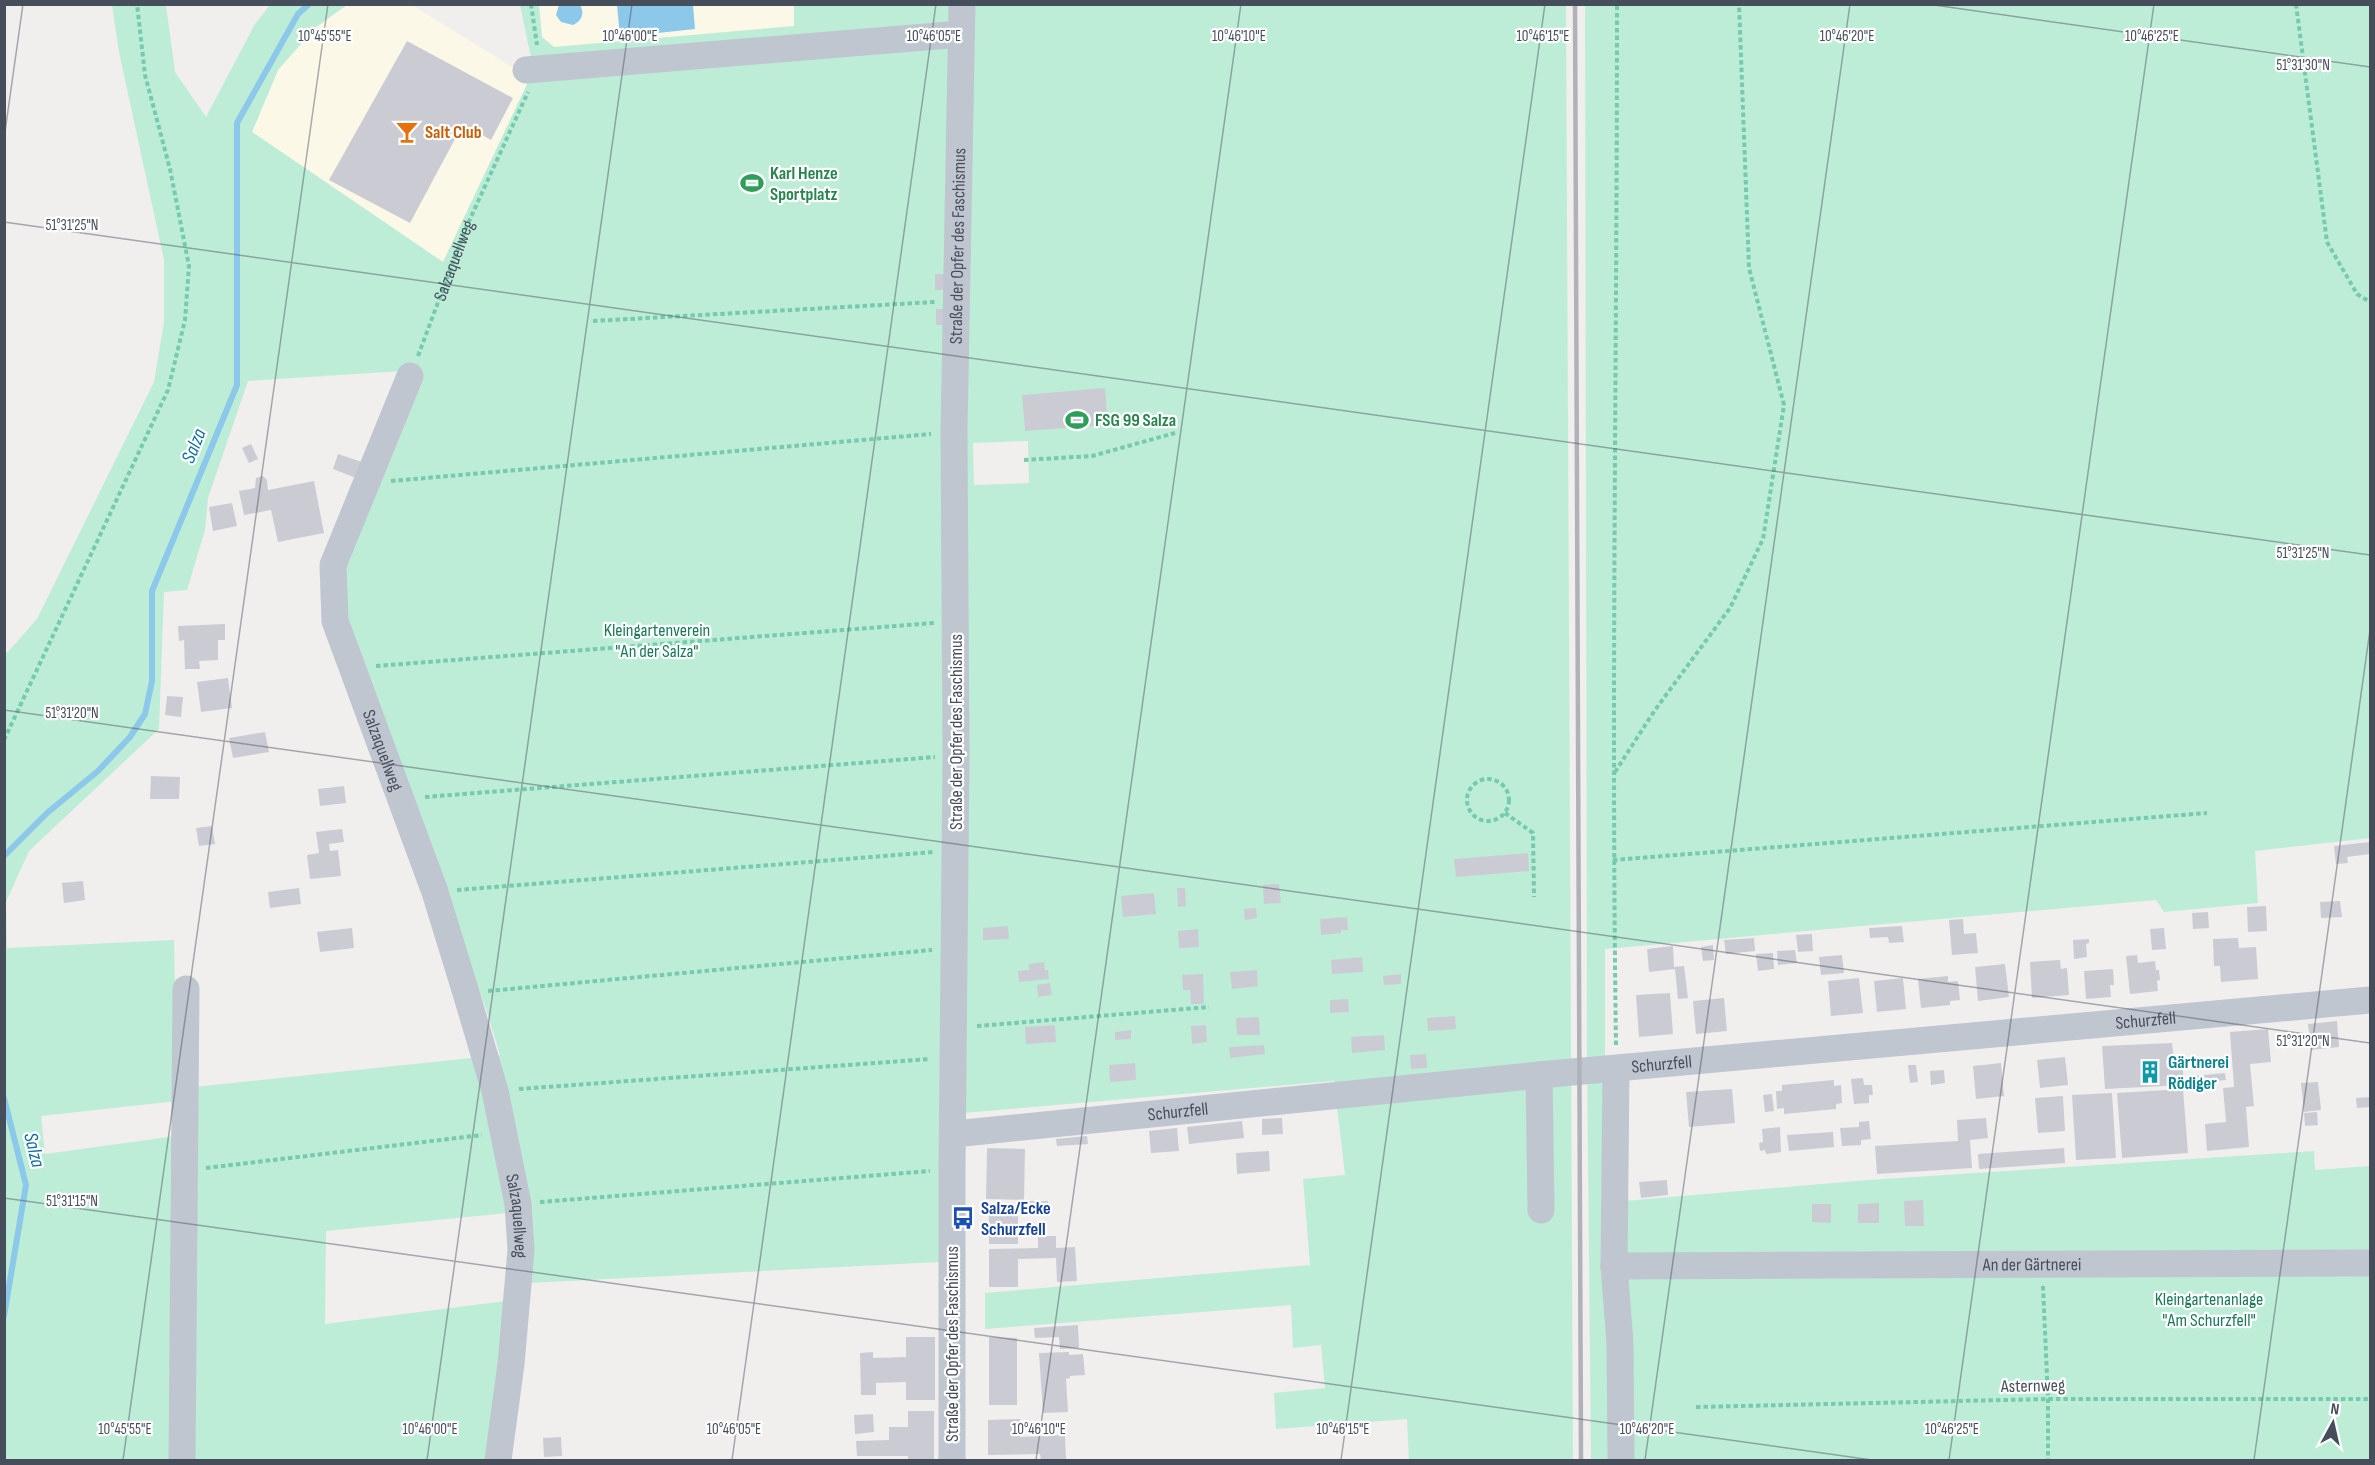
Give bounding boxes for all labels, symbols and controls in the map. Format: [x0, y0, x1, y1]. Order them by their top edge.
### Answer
text: 10°45'55"E [298, 27, 352, 46]
text: 10°46'00"E [602, 27, 658, 46]
text: 10°46'05"E [907, 27, 961, 46]
text: 10°46'10"E [1212, 27, 1266, 46]
text: 10°46'15"E [1516, 27, 1570, 46]
text: 10°46'20"E [1820, 27, 1874, 46]
text: 10°46'25"E [2125, 27, 2179, 46]
text: 51°31'30"N [2276, 56, 2330, 75]
bar icon: Salt Club [394, 119, 420, 145]
place label: Salt Club [425, 122, 482, 143]
street label: Straße der Opfer des Faschismus [945, 148, 970, 344]
place label: Karl Henze Sportplatz [770, 163, 838, 205]
sports icon: Karl Henze Sportplatz [739, 170, 765, 196]
text: 51°31'25"N [46, 216, 98, 235]
street label: Salzaquellweg [429, 217, 479, 304]
sports icon: FSG 99 Salza [1064, 407, 1090, 433]
place label: FSG 99 Salza [1095, 410, 1176, 431]
water label: Salza [176, 425, 212, 467]
text: 51°31'25"N [2277, 544, 2329, 563]
park label: Kleingartenverein "An der Salza" [604, 620, 710, 662]
street label: Straße der Opfer des Faschismus [946, 634, 967, 830]
text: 51°31'20"N [45, 704, 99, 723]
street label: Salzaquellweg [358, 707, 407, 794]
street label: Schurzfell [2114, 1007, 2177, 1033]
text: 51°31'20"N [2276, 1032, 2330, 1051]
street label: Schurzfell [1630, 1051, 1693, 1077]
place label: Gärtnerei Rödiger [2168, 1052, 2229, 1094]
building icon: Gärtnerei Rödiger [2137, 1059, 2163, 1085]
street label: Schurzfell [1147, 1098, 1209, 1125]
water label: Salza [18, 1130, 50, 1170]
street label: Salzaquellweg [502, 1172, 532, 1259]
text: 51°31'15"N [46, 1192, 98, 1211]
place label: Salza/Ecke Schurzfell [981, 1198, 1051, 1240]
bus stop icon: Salza/Ecke Schurzfell [950, 1205, 976, 1231]
street label: Straße der Opfer des Faschismus [942, 1246, 963, 1442]
street label: An der Gärtnerei [1982, 1254, 2081, 1275]
park label: Kleingartenanlage "Am Schurzfell" [2155, 1289, 2263, 1331]
street label: Asternweg [2000, 1375, 2065, 1397]
north arrow [2303, 1393, 2363, 1453]
text: N [2329, 1400, 2340, 1420]
text: 10°45'55"E [98, 1420, 152, 1439]
text: 10°46'00"E [402, 1420, 458, 1439]
text: 10°46'05"E [707, 1420, 761, 1439]
text: 10°46'10"E [1012, 1420, 1066, 1439]
text: 10°46'15"E [1316, 1420, 1370, 1439]
text: 10°46'20"E [1620, 1420, 1674, 1439]
text: 10°46'25"E [1925, 1420, 1979, 1439]

